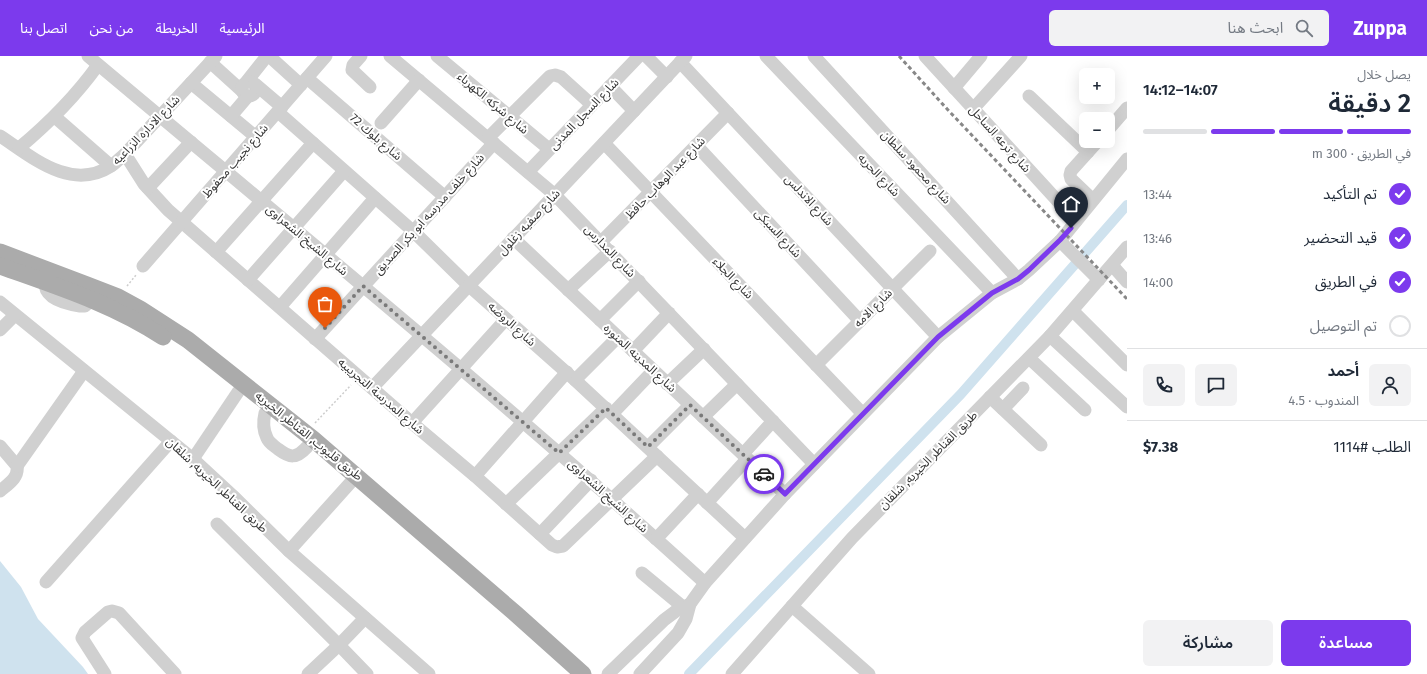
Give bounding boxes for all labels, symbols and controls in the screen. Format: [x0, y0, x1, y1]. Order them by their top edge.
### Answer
search box [1049, 10, 1329, 46]
icon: search [1293, 17, 1315, 39]
text: Zuppa [1353, 17, 1407, 40]
text: ابحث هنا [1228, 19, 1283, 37]
text: اتصل بنا [20, 20, 67, 37]
text: من نحن [89, 20, 134, 37]
text: الخريطة [156, 20, 198, 37]
text: الرئيسية [220, 20, 265, 37]
text: يصل خلال [1357, 67, 1411, 82]
map controls [1079, 68, 1115, 148]
button: + [1079, 68, 1115, 104]
street label: شارع شركه الكهرباء [453, 69, 531, 138]
street label: شارع السجل المدنى [546, 75, 623, 154]
text: 14:07–14:12 [1143, 81, 1218, 99]
text: 2 دقيقة [1328, 88, 1411, 119]
street label: شارع الاداره الزراعيه [109, 92, 184, 169]
street label: شارع ترعه الساحل [965, 103, 1034, 177]
street label: شارع بلوك 72 [346, 111, 405, 165]
button: − [1079, 112, 1115, 148]
street label: شارع نجيب محفوظ [199, 121, 272, 202]
street label: شارع محمود سلطان [877, 127, 954, 208]
street label: شارع عبد الوهاب حافظ [622, 134, 709, 224]
text: في الطريق · 300 m [1312, 146, 1411, 161]
street label: شارع خلف مدرسه ابو بكر الصديق [371, 151, 489, 279]
street label: شارع الحريه [854, 151, 903, 201]
street label: شارع الاندلس [780, 172, 836, 230]
icon: check [1389, 183, 1411, 205]
text: تم التأكيد [1323, 185, 1377, 203]
street label: شارع صفيه زغلول [495, 186, 564, 259]
pin [1054, 187, 1088, 228]
text: 13:44 [1143, 187, 1172, 202]
icon: home [1060, 193, 1082, 215]
street label: شارع الشيخ الشعراوى [262, 202, 351, 280]
street label: شارع السبكى [750, 206, 804, 262]
street label: شارع المدارس [580, 222, 638, 281]
icon: check [1389, 227, 1411, 249]
text: قيد التحضير [1304, 229, 1377, 247]
text: 13:46 [1143, 231, 1172, 246]
street label: شارع الجلاء [708, 254, 756, 303]
icon: check [1389, 271, 1411, 293]
text: في الطريق [1315, 273, 1377, 291]
text: 14:00 [1143, 275, 1173, 290]
street label: شارع الامه [851, 286, 897, 332]
pin [308, 287, 342, 328]
icon: bag [314, 293, 336, 315]
street label: شارع الروضه [484, 299, 539, 351]
text: تم التوصيل [1310, 317, 1377, 335]
street label: شارع المدينه المنوره [599, 321, 679, 397]
street label: شارع المدرسة التجريبيه [334, 355, 427, 438]
text: أحمد [1328, 362, 1359, 380]
button: phone [1143, 364, 1185, 406]
button: chat [1195, 364, 1237, 406]
button: person [1369, 364, 1411, 406]
street label: طريق قليوب, القناطر الخيريه [252, 389, 365, 484]
text: المندوب · 4.5 [1288, 393, 1359, 408]
street label: طريق القناطر الخيريه, شلقان [876, 408, 981, 513]
street label: طريق القناطر الخيريه, شلقان [163, 434, 270, 536]
text: $7.38 [1143, 438, 1178, 456]
text: الطلب #1114 [1333, 438, 1411, 456]
courier [744, 454, 784, 494]
street label: شارع الشيخ الشعراوى [564, 457, 651, 537]
icon: car [753, 463, 775, 485]
button: مشاركة [1143, 620, 1273, 666]
button: مساعدة [1281, 620, 1411, 666]

